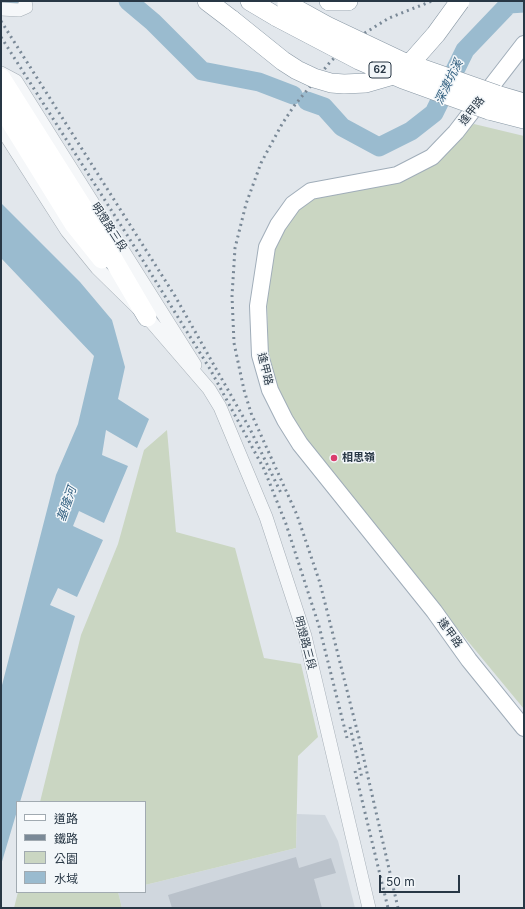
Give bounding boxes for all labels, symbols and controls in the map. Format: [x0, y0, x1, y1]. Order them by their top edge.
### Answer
water label: 深澳坑溪 [432, 57, 466, 107]
road number: 62 [369, 62, 391, 78]
street label: 逢甲路 [457, 94, 487, 128]
street label: 明燈路三段 [88, 200, 130, 254]
street label: 逢甲路 [255, 351, 275, 387]
place label: 相思嶺 [342, 451, 375, 465]
marker: 相思嶺 [329, 453, 339, 463]
water label: 基隆河 [54, 485, 80, 523]
street label: 明燈路三段 [292, 615, 318, 671]
street label: 逢甲路 [435, 616, 465, 650]
legend [16, 801, 146, 893]
text: 道路 [54, 811, 78, 826]
text: 鐵路 [54, 831, 78, 846]
text: 公園 [54, 851, 78, 866]
scale bar [381, 867, 462, 893]
text: 水域 [54, 871, 78, 886]
text: 50 m [386, 874, 415, 889]

